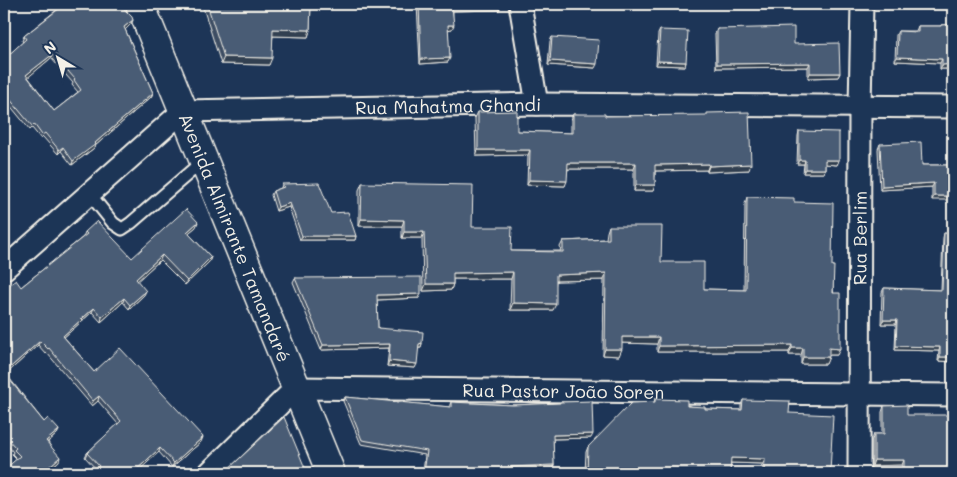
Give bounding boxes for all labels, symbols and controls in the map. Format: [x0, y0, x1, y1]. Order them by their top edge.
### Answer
north arrow [32, 32, 82, 82]
text: N [40, 37, 60, 58]
street label: Rua Mahatma Ghandi [355, 92, 541, 120]
street label: Avenida Almirante Tamandaré [174, 109, 296, 365]
street label: Rua Berlim [848, 191, 872, 285]
street label: Rua Pastor João Soren [462, 378, 664, 404]

